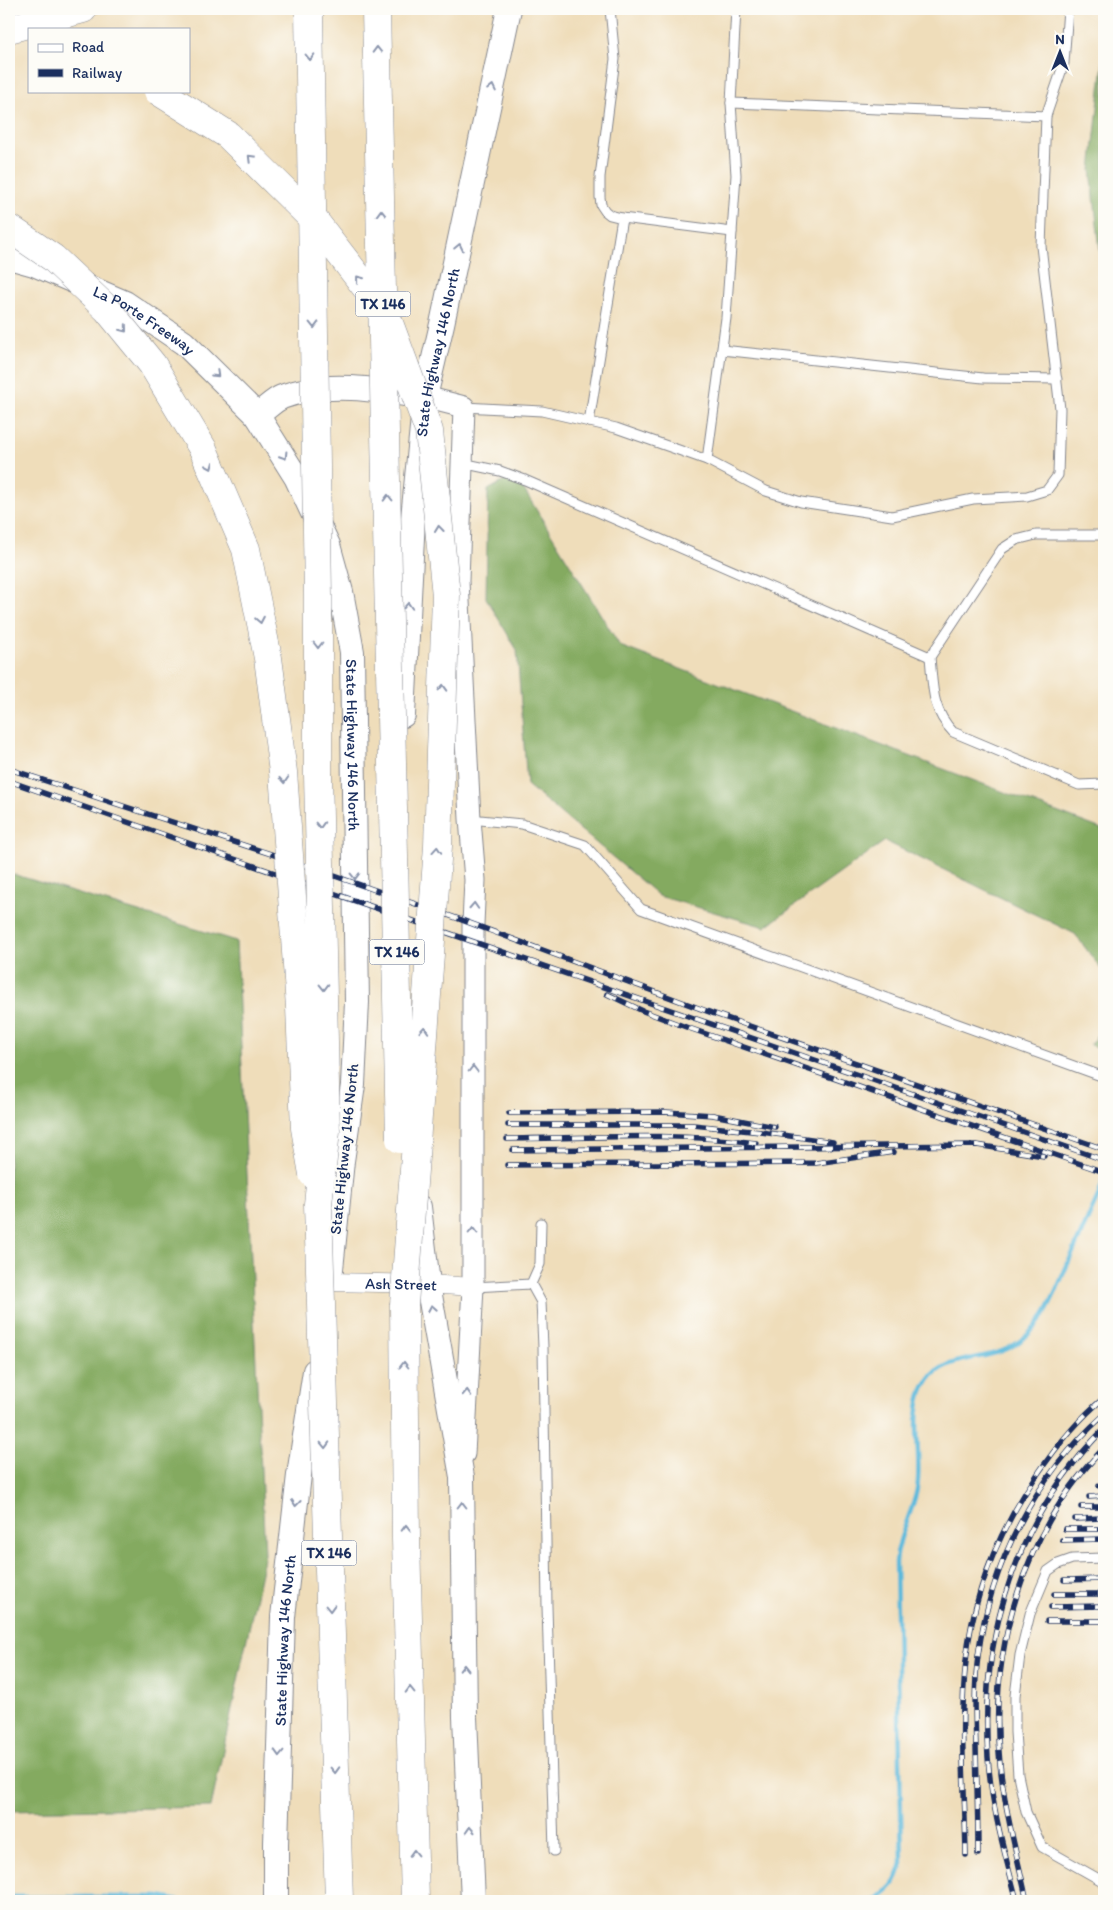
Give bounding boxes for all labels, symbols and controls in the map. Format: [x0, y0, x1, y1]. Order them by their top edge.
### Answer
legend [28, 28, 190, 92]
north arrow [1036, 28, 1086, 78]
text: N [1055, 31, 1065, 48]
text: Road [72, 38, 105, 56]
one-way arrow [372, 46, 383, 54]
one-way arrow [305, 54, 315, 62]
text: Railway [72, 64, 122, 82]
one-way arrow [487, 83, 497, 92]
one-way arrow [248, 155, 257, 164]
one-way arrow [376, 209, 386, 216]
one-way arrow [453, 242, 464, 251]
street label: State Highway 146 North [412, 266, 463, 438]
one-way arrow [357, 276, 365, 285]
street label: La Porte Freeway [90, 281, 200, 359]
road number: TX 146 [356, 292, 410, 316]
one-way arrow [309, 322, 319, 329]
one-way arrow [118, 323, 126, 332]
one-way arrow [211, 368, 220, 377]
one-way arrow [277, 451, 287, 460]
one-way arrow [204, 461, 215, 470]
one-way arrow [382, 494, 393, 502]
one-way arrow [434, 525, 445, 533]
one-way arrow [402, 601, 413, 609]
one-way arrow [255, 615, 265, 624]
one-way arrow [313, 641, 323, 649]
street label: State Highway 146 North [343, 659, 364, 832]
one-way arrow [437, 683, 448, 691]
one-way arrow [278, 777, 289, 785]
one-way arrow [314, 821, 325, 829]
one-way arrow [432, 846, 443, 854]
one-way arrow [350, 872, 361, 880]
one-way arrow [468, 902, 479, 910]
road number: TX 146 [370, 940, 424, 964]
one-way arrow [319, 984, 329, 991]
one-way arrow [419, 1025, 430, 1033]
street label: State Highway 146 North [326, 1062, 362, 1235]
one-way arrow [468, 1064, 478, 1072]
one-way arrow [468, 1227, 478, 1234]
street label: Ash Street [365, 1273, 438, 1294]
one-way arrow [428, 1304, 438, 1313]
one-way arrow [399, 1361, 409, 1368]
one-way arrow [462, 1389, 473, 1397]
one-way arrow [320, 1442, 331, 1450]
one-way arrow [291, 1500, 302, 1508]
one-way arrow [457, 1501, 467, 1508]
one-way arrow [401, 1523, 411, 1531]
road number: TX 146 [302, 1540, 356, 1566]
street label: State Highway 146 North [270, 1553, 300, 1726]
one-way arrow [325, 1604, 336, 1612]
one-way arrow [459, 1663, 469, 1671]
one-way arrow [405, 1686, 415, 1694]
one-way arrow [274, 1749, 284, 1757]
one-way arrow [330, 1766, 340, 1774]
one-way arrow [465, 1826, 476, 1834]
one-way arrow [409, 1848, 419, 1856]

